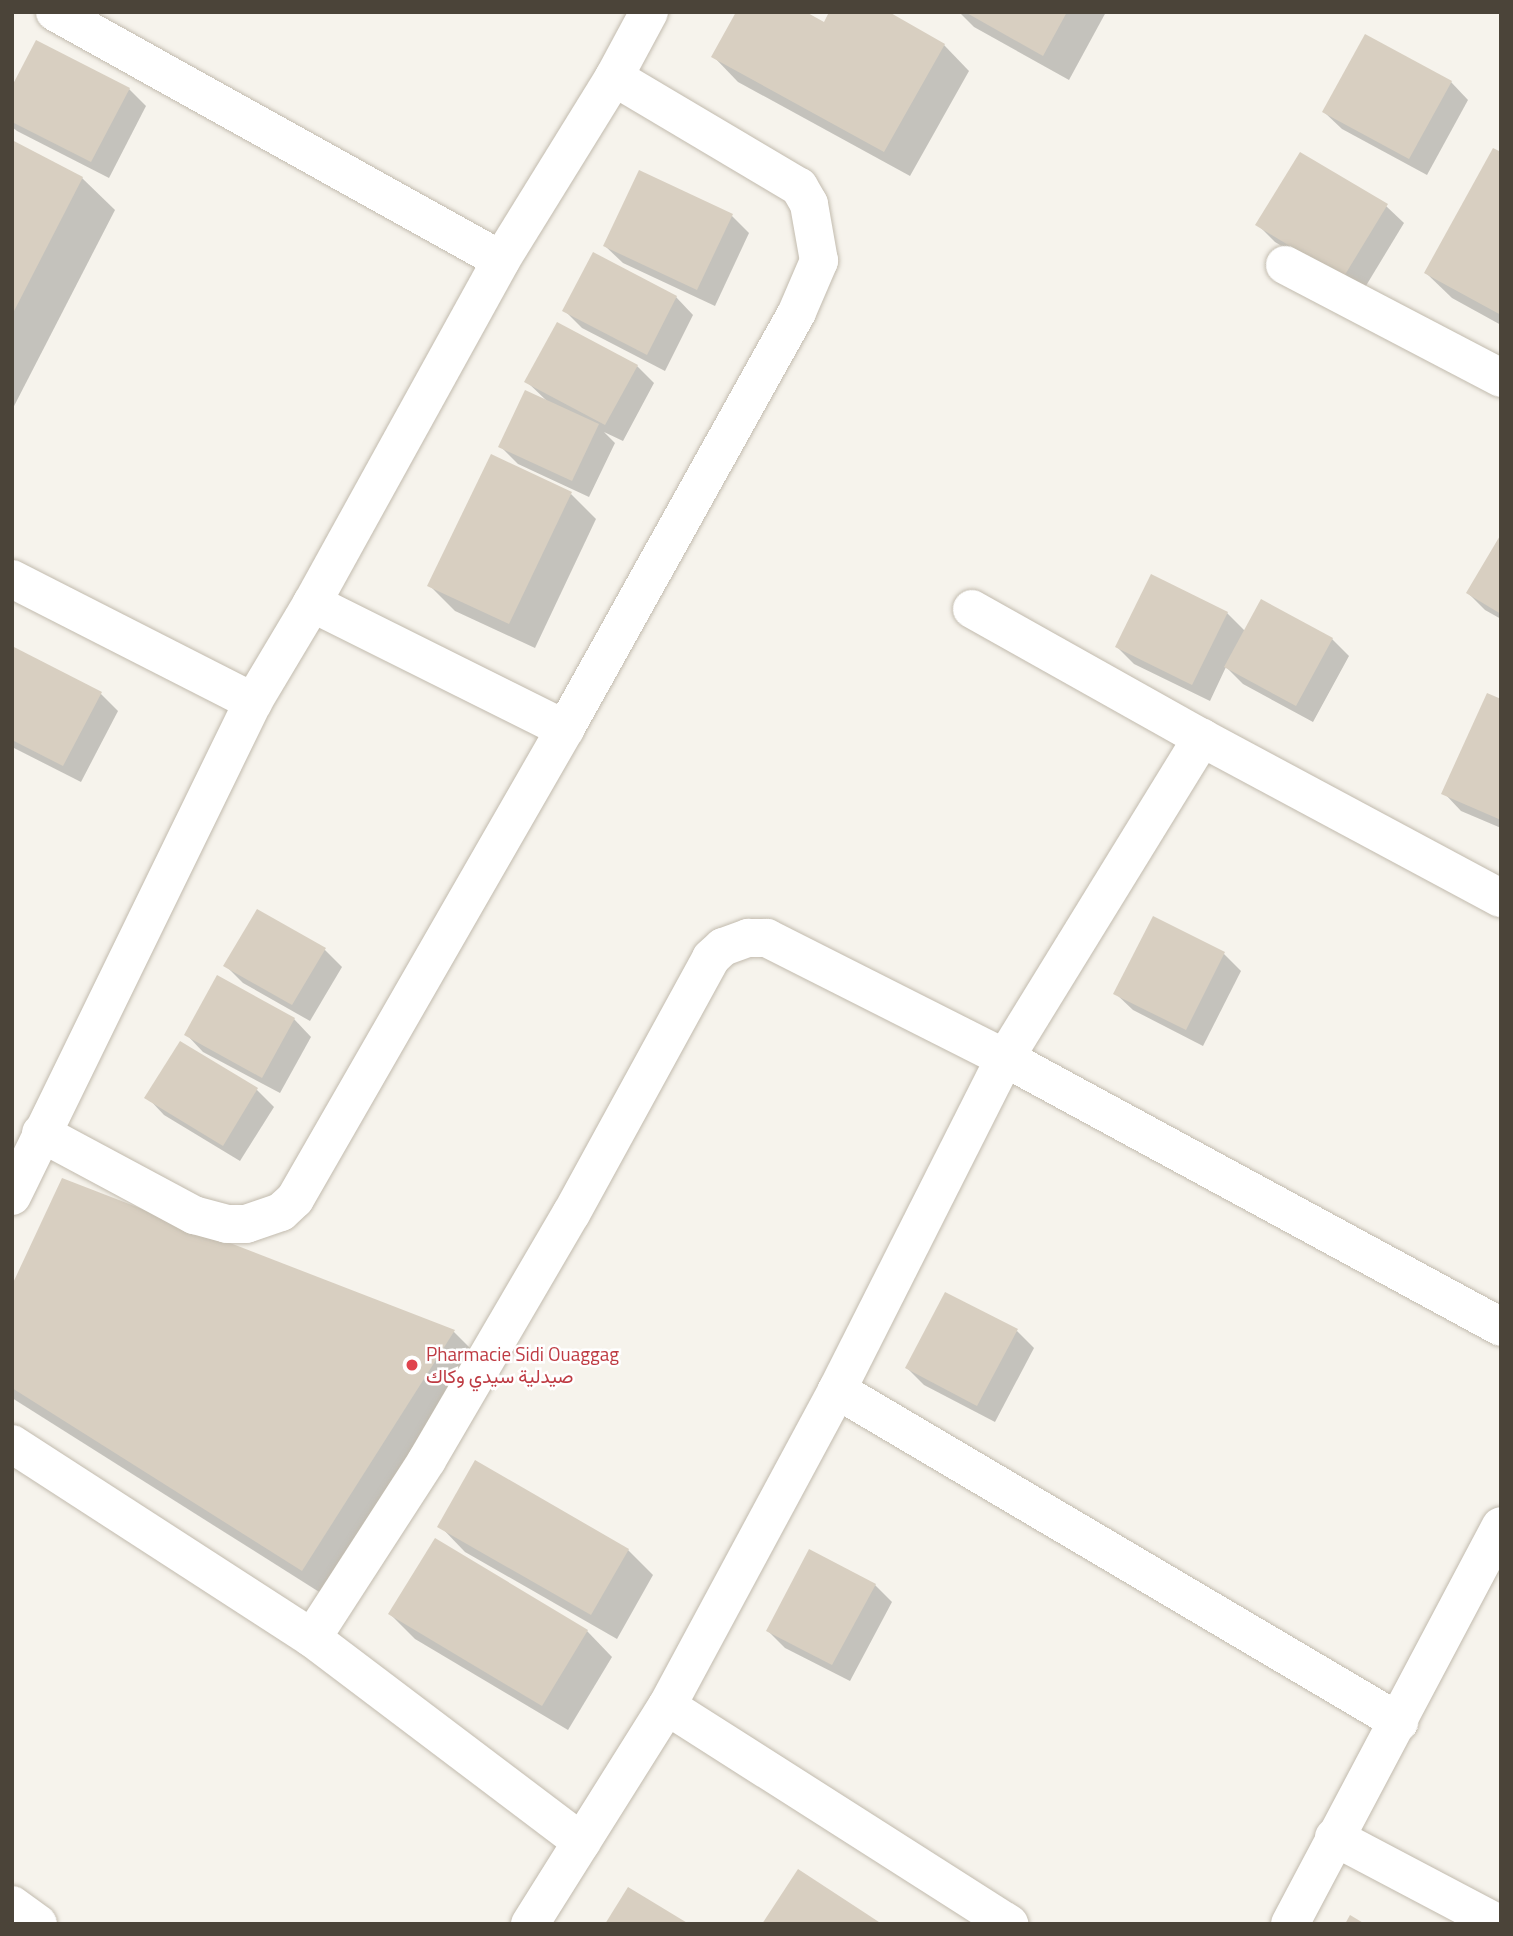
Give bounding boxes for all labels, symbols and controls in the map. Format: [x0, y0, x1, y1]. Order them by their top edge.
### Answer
place label: Pharmacie Sidi Ouaggag صيدلية سيدي وكاك [426, 1343, 619, 1387]
marker: Pharmacie Sidi Ouaggag صيدلية سيدي وكاك [404, 1357, 420, 1373]

